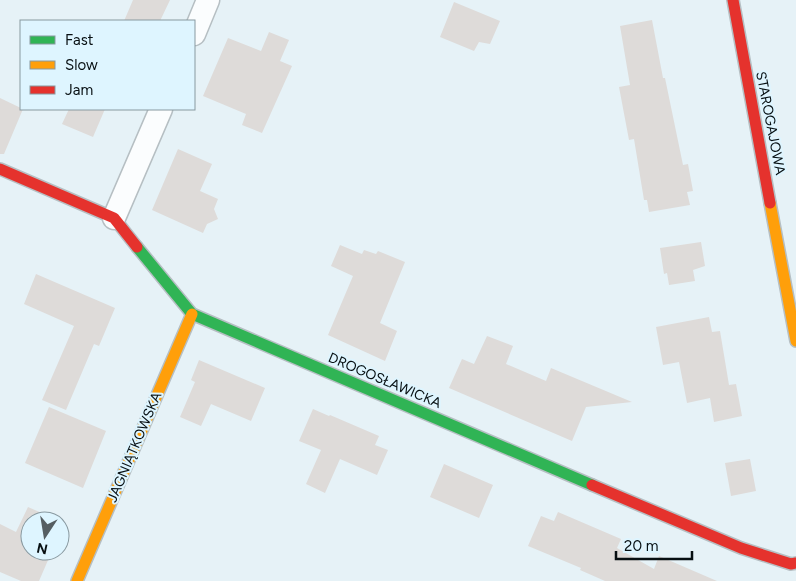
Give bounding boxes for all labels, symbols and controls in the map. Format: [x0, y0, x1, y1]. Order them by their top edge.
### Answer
legend [20, 20, 195, 110]
text: Fast [65, 31, 94, 49]
text: Slow [65, 56, 98, 74]
street label: STAROGAJOWA [752, 70, 789, 177]
text: Jam [65, 81, 93, 99]
street label: DROGOSŁAWICKA [326, 349, 444, 412]
street label: JAGNIĄTKOWSKA [104, 389, 166, 505]
north arrow [20, 511, 70, 561]
scale bar [616, 528, 692, 560]
text: 20 m [624, 537, 658, 555]
text: N [35, 539, 49, 558]

